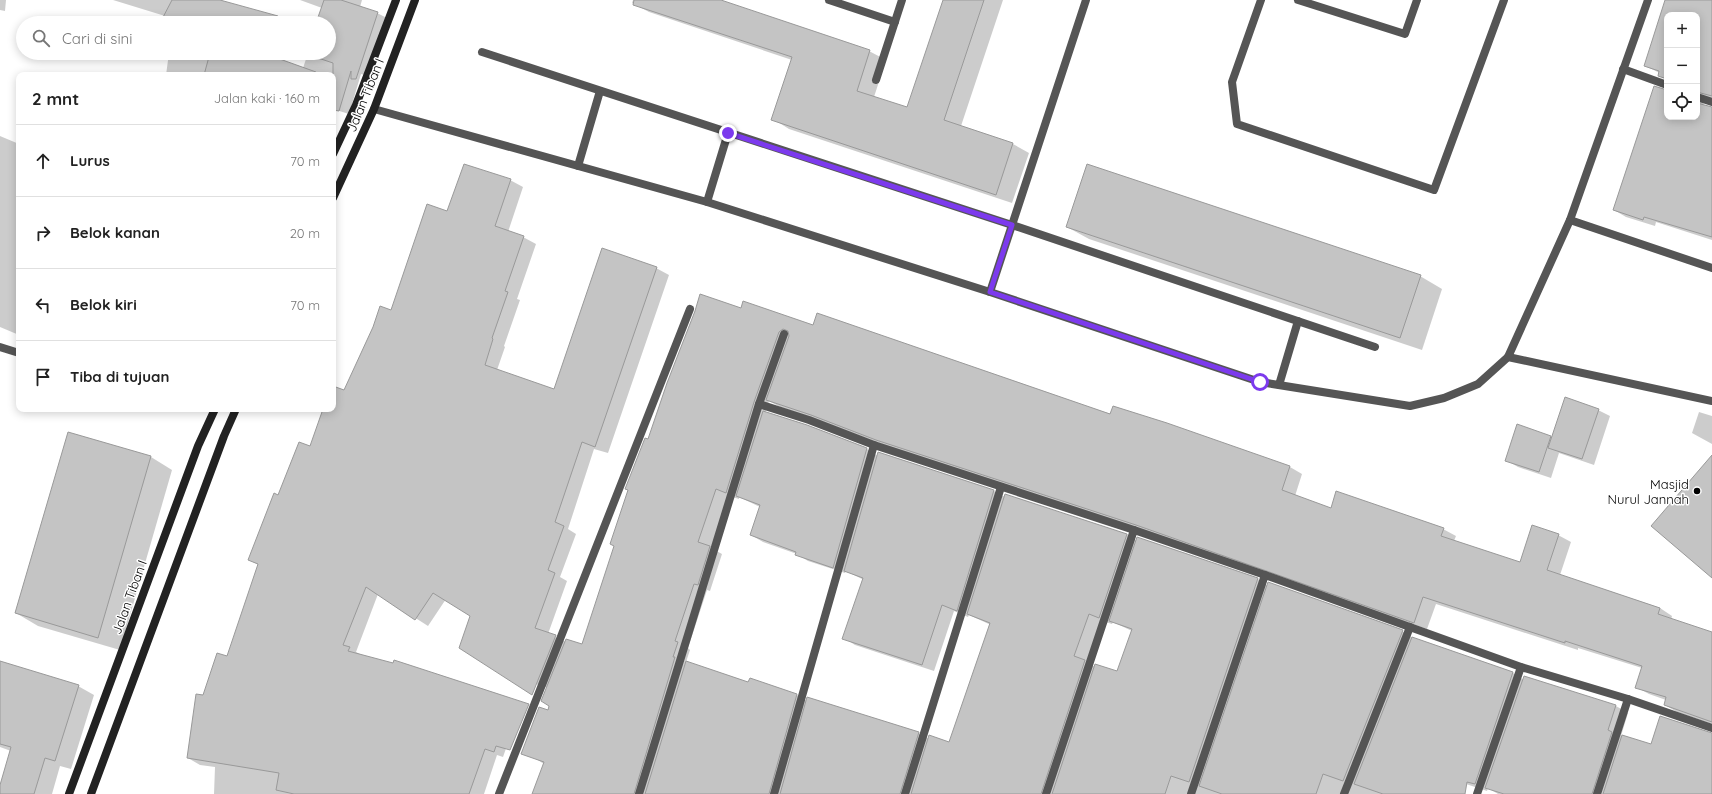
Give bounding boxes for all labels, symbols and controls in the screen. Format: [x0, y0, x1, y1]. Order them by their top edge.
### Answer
map controls [1664, 12, 1700, 120]
button: + [1664, 12, 1700, 48]
search box [16, 16, 336, 60]
icon: search [30, 27, 52, 49]
text: Cari di sini [62, 29, 133, 48]
button: − [1664, 48, 1700, 84]
street label: Jalan Tiban I [343, 56, 387, 134]
button: locate [1664, 84, 1700, 120]
text: 2 mnt [32, 88, 79, 109]
text: Jalan kaki · 160 m [214, 90, 320, 106]
route end [719, 124, 737, 142]
icon: ahead [32, 150, 54, 172]
text: Lurus [70, 151, 110, 170]
text: 70 m [290, 153, 320, 169]
icon: right [32, 222, 54, 244]
text: Belok kanan [70, 223, 160, 242]
text: 20 m [290, 225, 320, 241]
icon: left [32, 294, 54, 316]
text: Belok kiri [70, 295, 137, 314]
text: 70 m [290, 297, 320, 313]
icon: arrive [32, 366, 54, 388]
text: Tiba di tujuan [70, 367, 169, 386]
route start [1251, 373, 1269, 391]
place label: Masjid Nurul Jannah [1608, 476, 1689, 507]
marker: Masjid Nurul Jannah [1692, 486, 1702, 496]
street label: Jalan Tiban I [108, 558, 150, 636]

